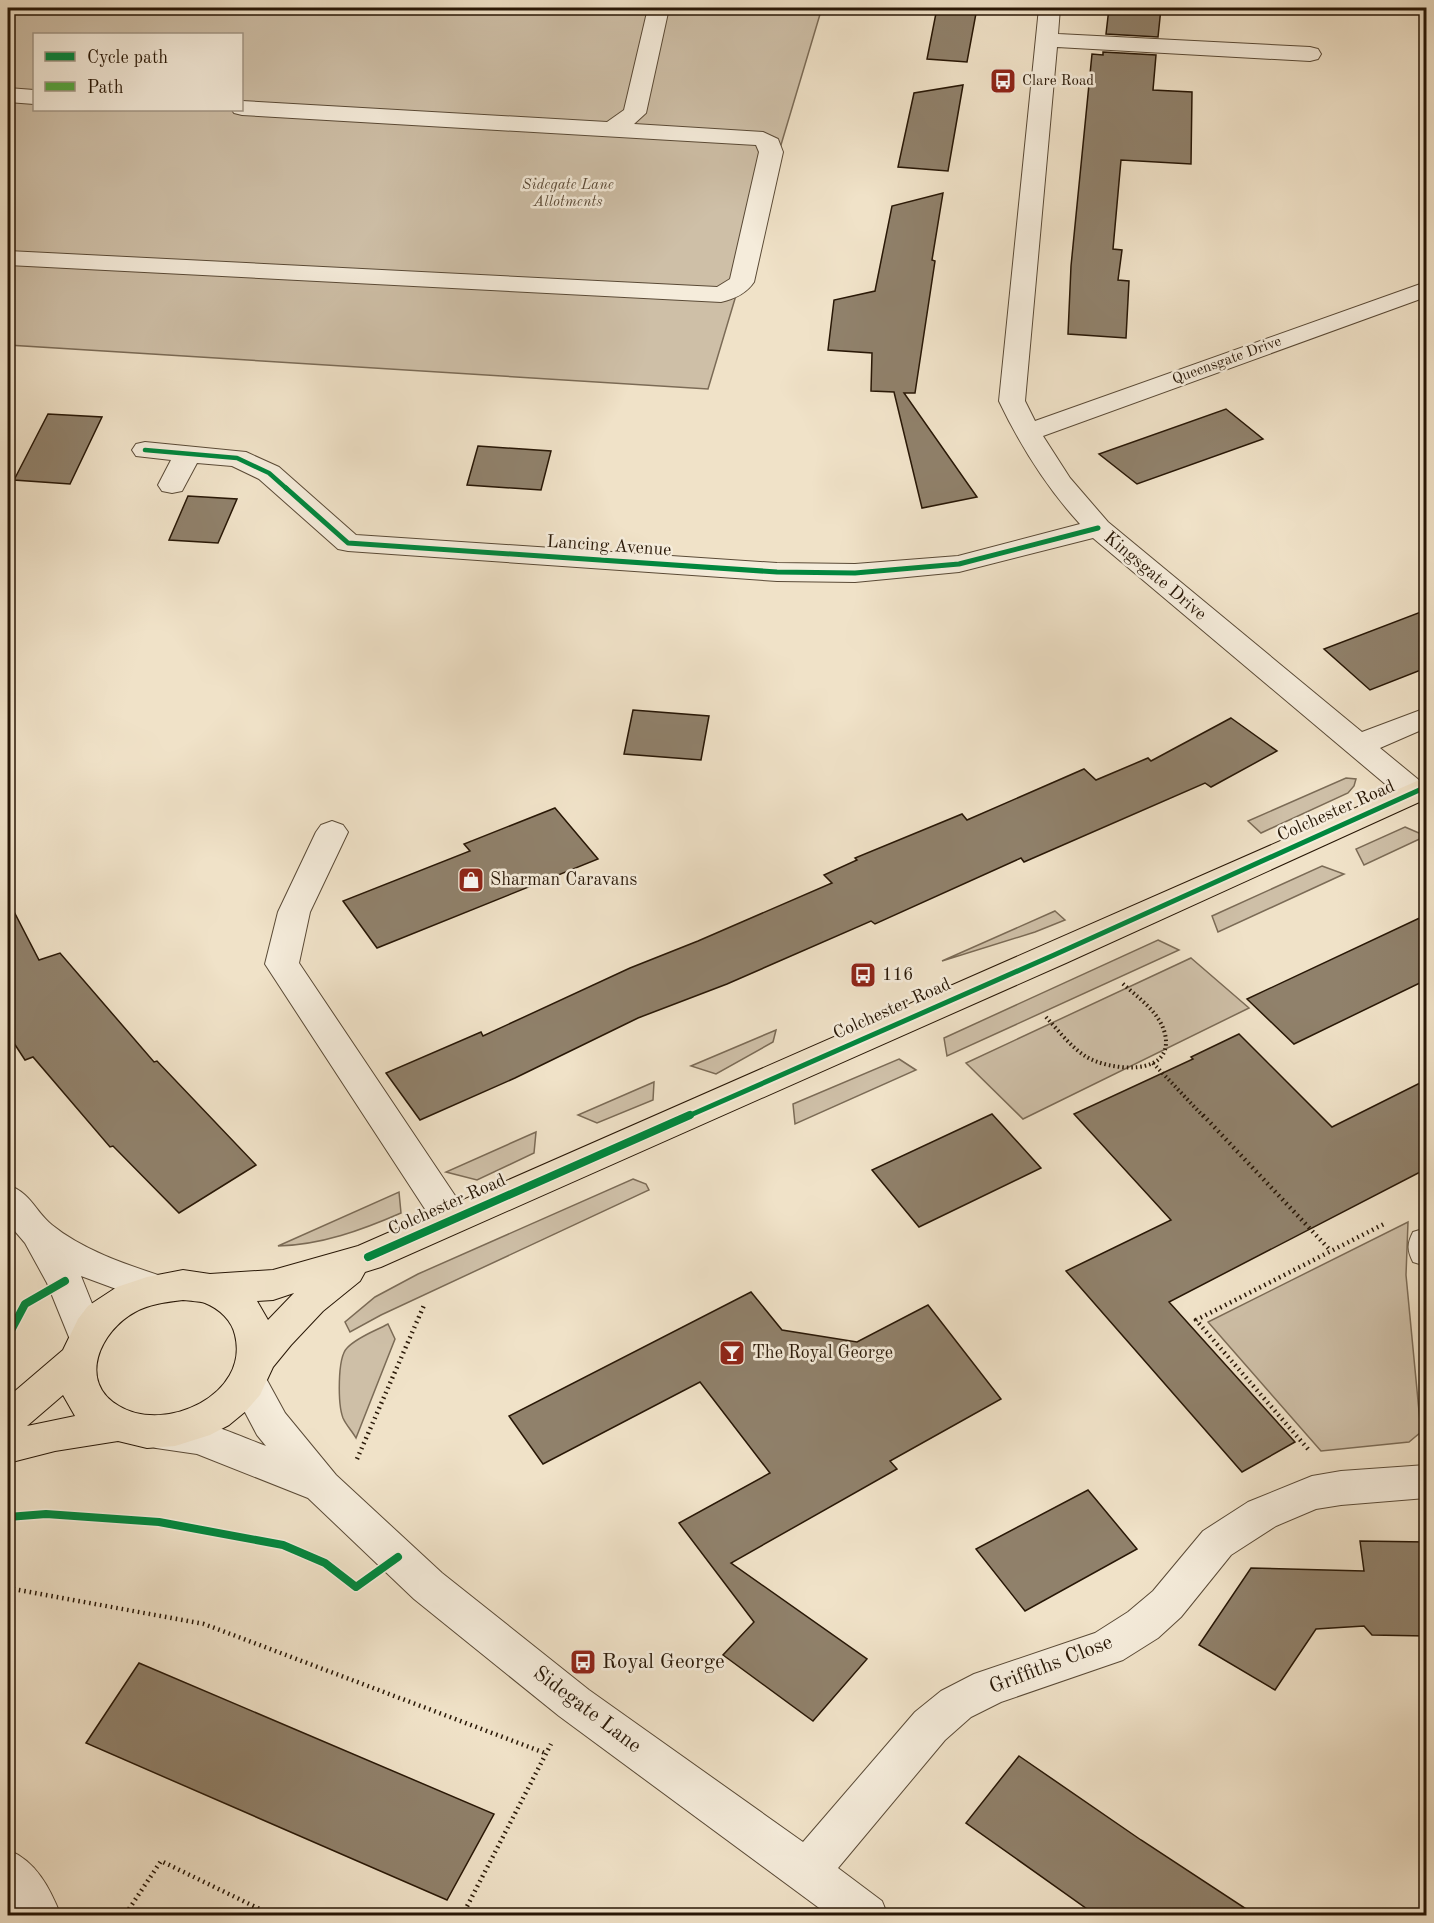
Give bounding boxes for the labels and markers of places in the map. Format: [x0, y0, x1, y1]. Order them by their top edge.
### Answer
bus stop icon: Clare Road [988, 66, 1018, 96]
place label: Clare Road [1022, 74, 1094, 89]
shop icon: Sharman Caravans [456, 865, 486, 895]
place label: Sharman Caravans [490, 871, 637, 889]
bus stop icon: 116 [848, 960, 878, 990]
place label: 116 [882, 966, 913, 984]
bar icon: The Royal George [717, 1338, 747, 1368]
place label: The Royal George [752, 1344, 893, 1362]
bus stop icon: Royal George [568, 1647, 598, 1677]
place label: Royal George [602, 1652, 725, 1673]

